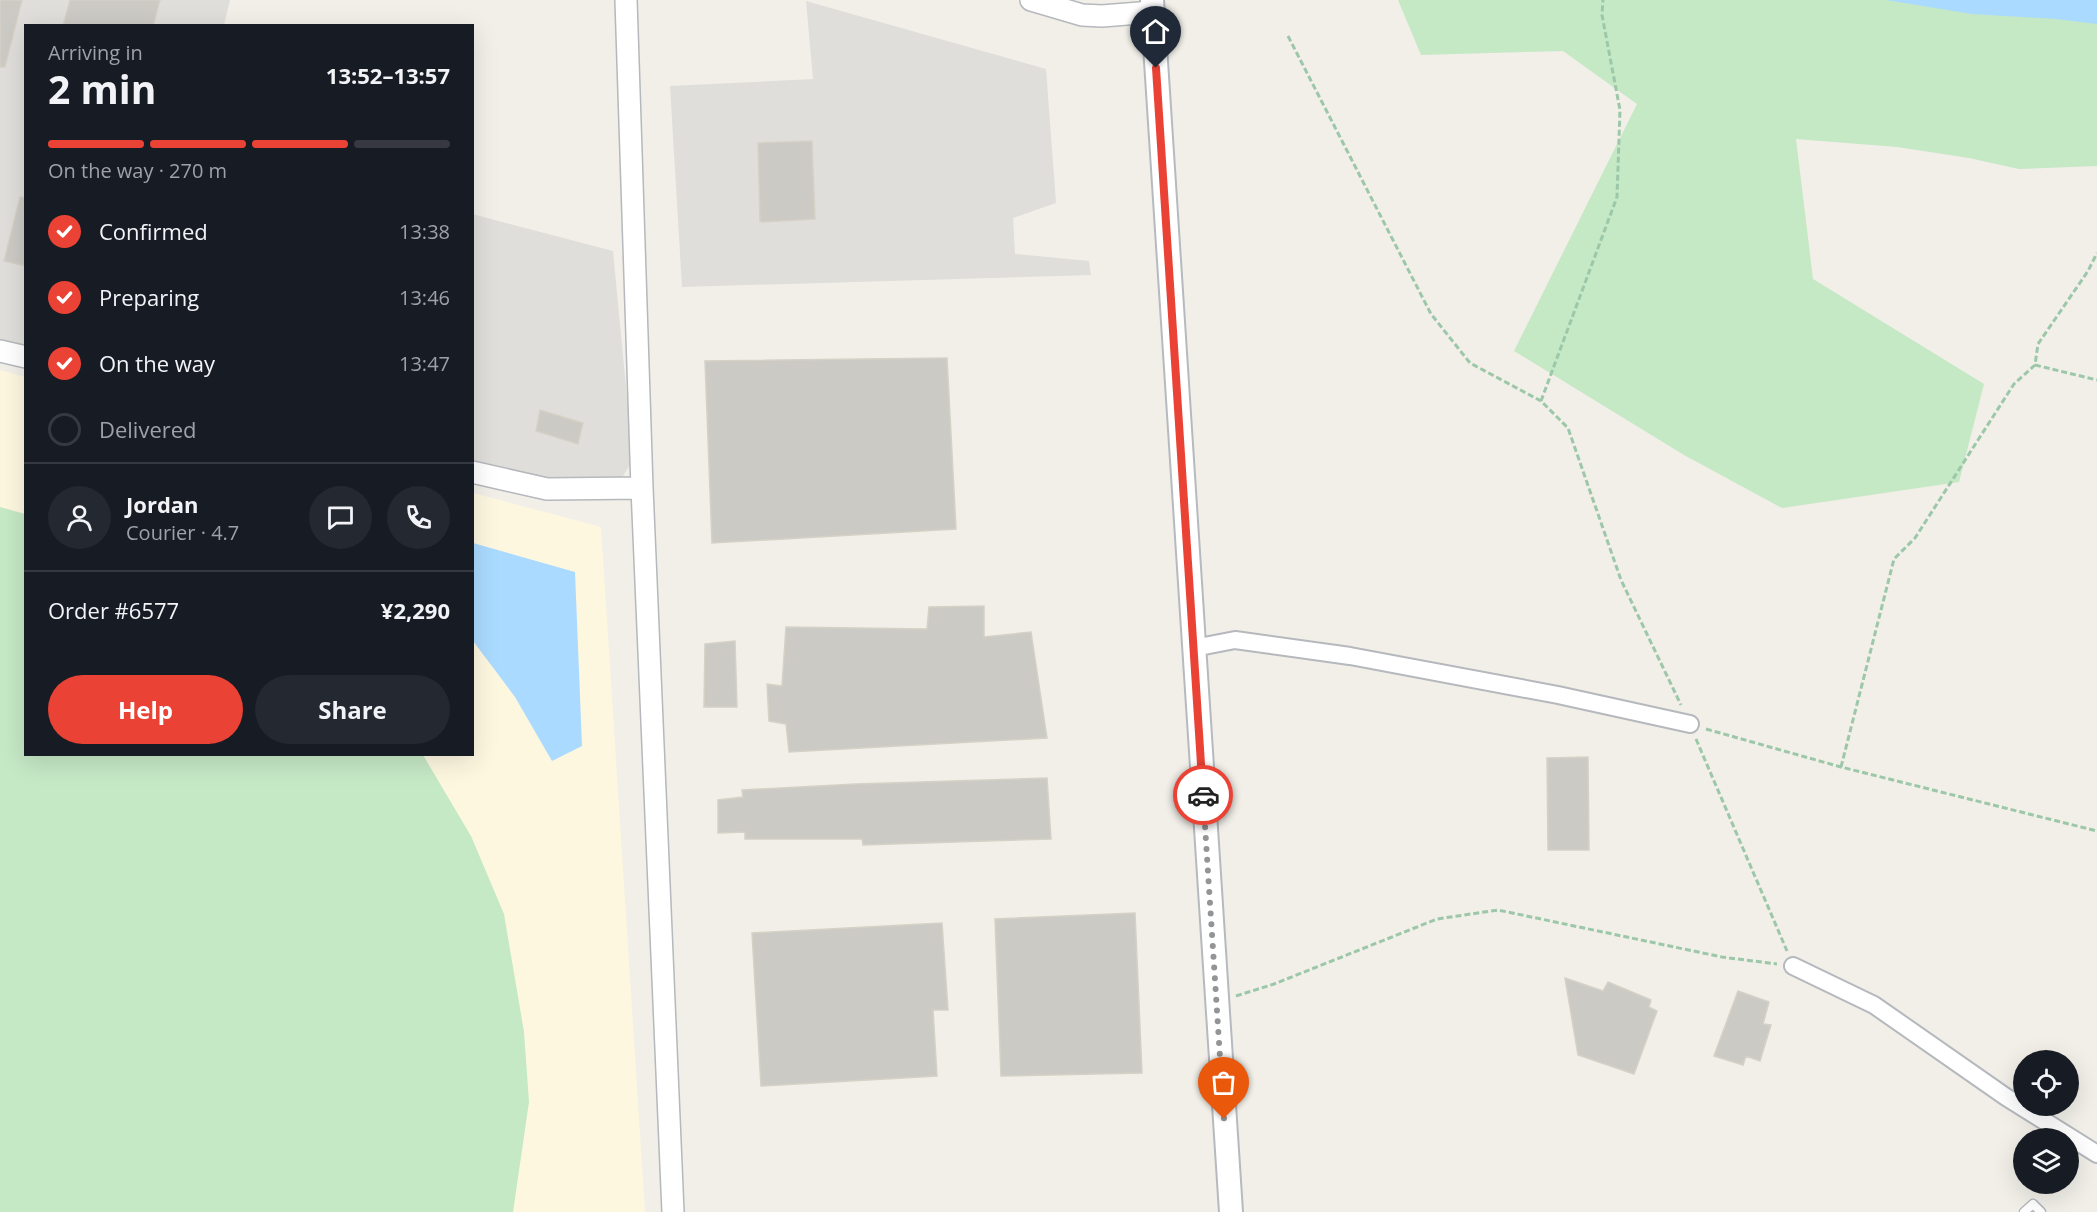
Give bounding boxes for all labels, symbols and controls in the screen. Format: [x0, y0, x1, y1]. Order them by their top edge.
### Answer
pin [1130, 6, 1181, 68]
icon: home [1139, 15, 1172, 48]
text: Arriving in [48, 39, 143, 66]
text: 13:52–13:57 [326, 60, 450, 90]
text: 2 min [48, 62, 156, 115]
text: On the way · 270 m [48, 157, 227, 184]
icon: check [48, 215, 81, 248]
text: Confirmed [99, 216, 208, 246]
text: 13:38 [399, 218, 450, 245]
icon: check [48, 281, 81, 314]
text: Preparing [99, 282, 199, 312]
text: 13:46 [399, 284, 450, 311]
icon: check [48, 347, 81, 380]
text: On the way [99, 348, 215, 378]
text: 13:47 [399, 350, 450, 377]
text: Delivered [99, 414, 197, 444]
button: person [48, 486, 111, 549]
button: chat [309, 486, 372, 549]
button: phone [387, 486, 450, 549]
text: Jordan [126, 489, 199, 519]
text: Courier · 4.7 [126, 519, 239, 546]
text: Order #6577 [48, 595, 179, 625]
text: ¥2,290 [381, 595, 450, 625]
button: Help [48, 675, 243, 744]
button: Share [255, 675, 450, 744]
courier [1173, 765, 1233, 825]
icon: car [1187, 779, 1220, 812]
map controls [2013, 1050, 2079, 1194]
button: locate [2013, 1050, 2079, 1116]
pin [1198, 1057, 1249, 1119]
icon: bag [1207, 1066, 1240, 1099]
button: layers [2013, 1128, 2079, 1194]

